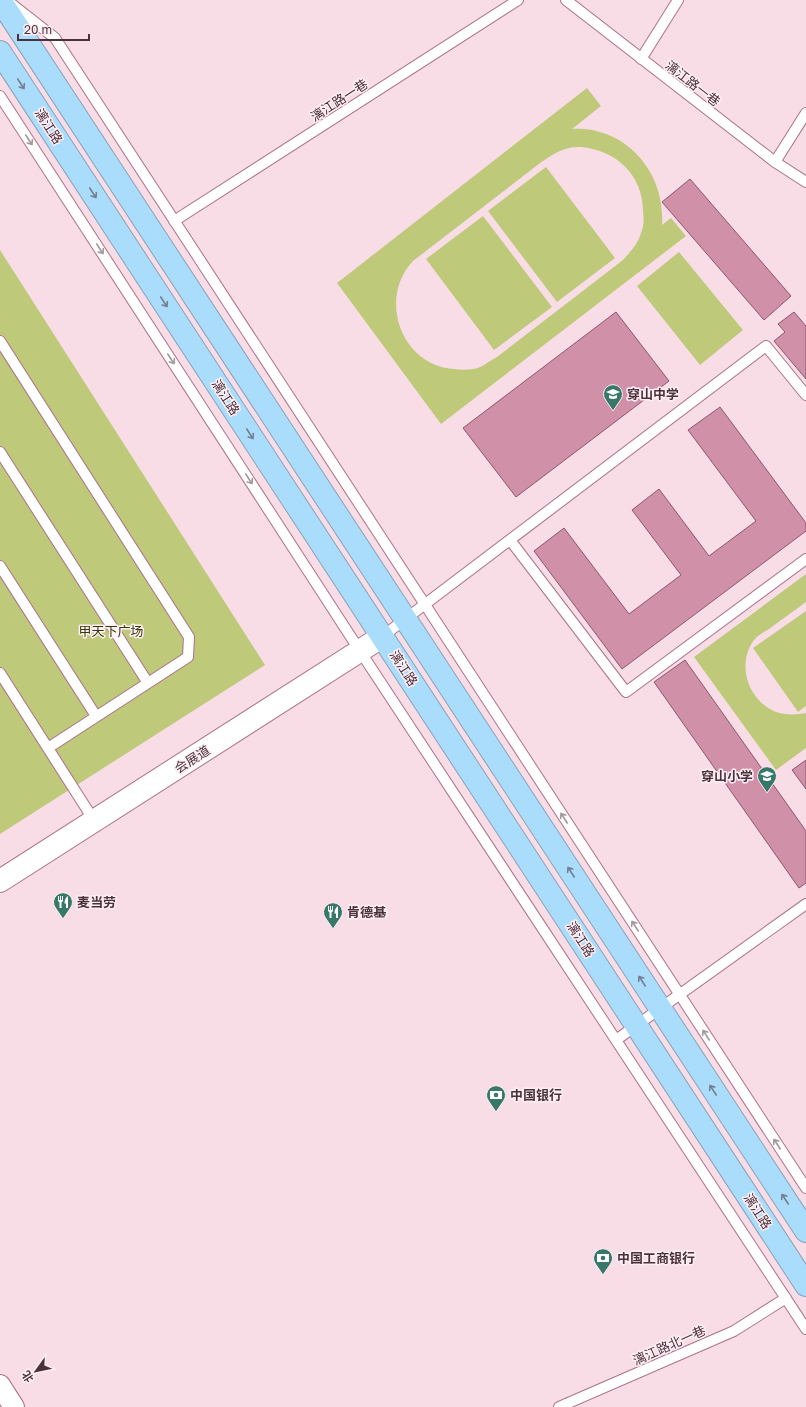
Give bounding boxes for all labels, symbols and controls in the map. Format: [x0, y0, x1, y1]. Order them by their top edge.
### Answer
scale bar [18, 16, 89, 42]
text: 20 m [24, 22, 52, 37]
street label: 漓江路一巷 [662, 57, 724, 109]
street label: 漓江路一巷 [307, 76, 371, 124]
one-way arrow [18, 78, 26, 90]
street label: 漓江路 [32, 105, 66, 147]
one-way arrow [25, 135, 33, 146]
one-way arrow [89, 187, 97, 199]
one-way arrow [96, 244, 104, 255]
one-way arrow [160, 296, 168, 307]
one-way arrow [166, 353, 175, 364]
street label: 漓江路 [209, 376, 243, 418]
school or university icon: 穿山中学 [602, 383, 624, 411]
place label: 穿山中学 [627, 386, 679, 402]
one-way arrow [247, 428, 255, 440]
one-way arrow [245, 474, 253, 485]
park label: 甲天下广场 [78, 623, 144, 639]
street label: 漓江路 [387, 647, 421, 689]
street label: 会展道 [171, 742, 213, 776]
school or university icon: 穿山小学 [756, 765, 778, 793]
place label: 穿山小学 [701, 768, 753, 784]
one-way arrow [560, 812, 568, 823]
one-way arrow [567, 867, 575, 878]
restaurant icon: 麦当劳 [52, 891, 74, 919]
place label: 麦当劳 [77, 894, 116, 910]
restaurant icon: 肯德基 [322, 901, 344, 929]
place label: 肯德基 [347, 904, 387, 920]
street label: 漓江路 [564, 918, 598, 960]
one-way arrow [631, 921, 639, 932]
one-way arrow [638, 976, 646, 987]
one-way arrow [702, 1030, 710, 1041]
bank icon: 中国银行 [485, 1084, 507, 1112]
one-way arrow [709, 1084, 717, 1096]
place label: 中国银行 [510, 1087, 562, 1103]
one-way arrow [773, 1139, 781, 1150]
street label: 漓江路 [741, 1190, 775, 1232]
one-way arrow [780, 1193, 788, 1205]
bank icon: 中国工商银行 [592, 1247, 614, 1275]
place label: 中国工商银行 [617, 1250, 695, 1266]
street label: 漓江路北一巷 [630, 1322, 708, 1368]
north arrow [16, 1351, 56, 1391]
text: 北 [19, 1369, 36, 1385]

